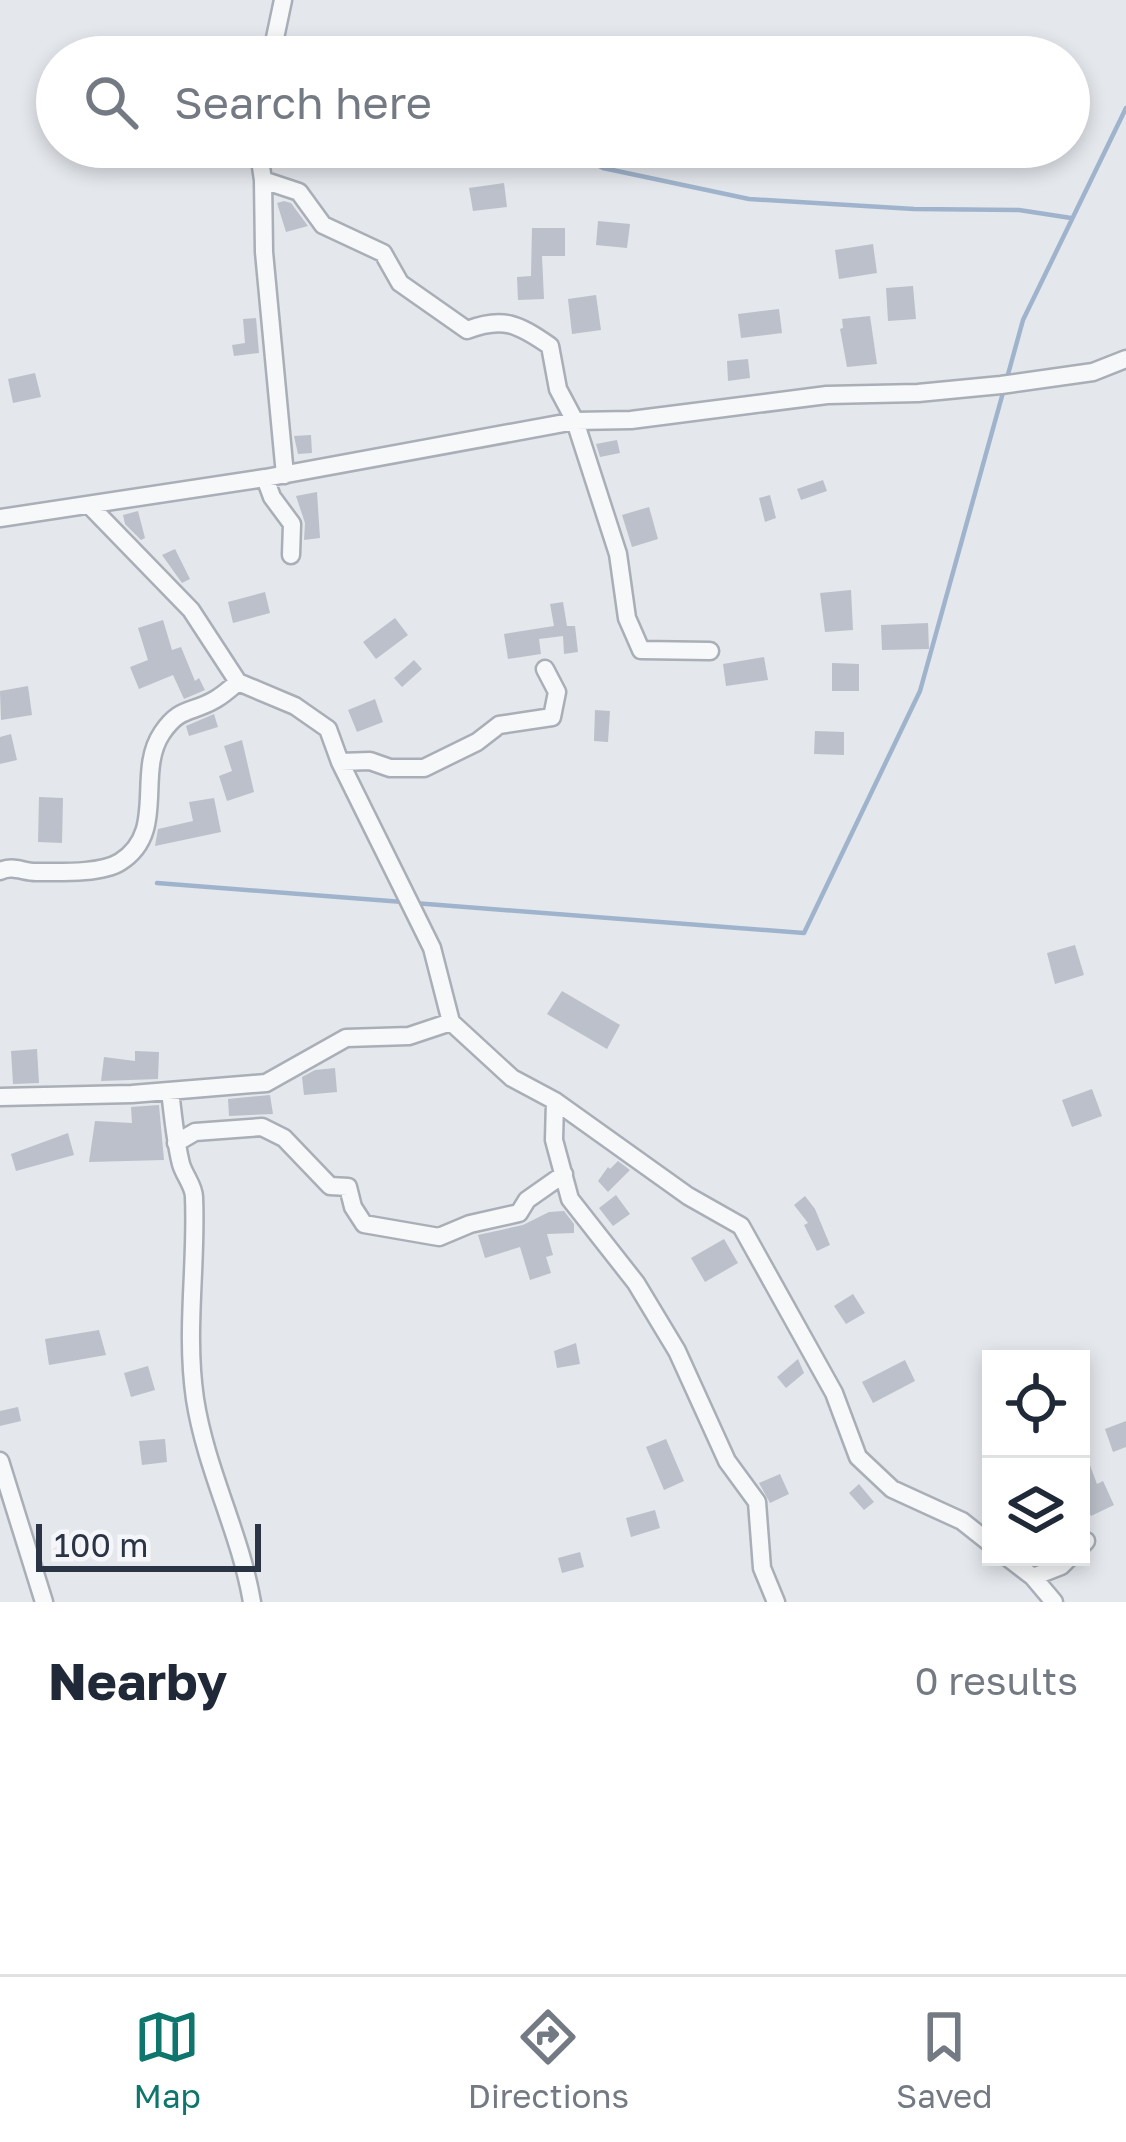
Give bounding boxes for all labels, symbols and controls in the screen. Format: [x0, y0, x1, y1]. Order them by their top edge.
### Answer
search box [36, 36, 1090, 168]
icon: search [78, 69, 144, 135]
text: Search here [174, 75, 432, 129]
map controls [982, 1350, 1090, 1566]
button: locate [982, 1350, 1090, 1458]
button: layers [982, 1458, 1090, 1566]
scale bar [36, 1518, 261, 1571]
text: 100 m [54, 1525, 148, 1564]
text: Nearby [48, 1650, 227, 1711]
text: 0 results [914, 1657, 1078, 1704]
tab: Map [134, 2004, 201, 2115]
tab: Directions [468, 2004, 629, 2115]
tab: Saved [896, 2004, 992, 2115]

